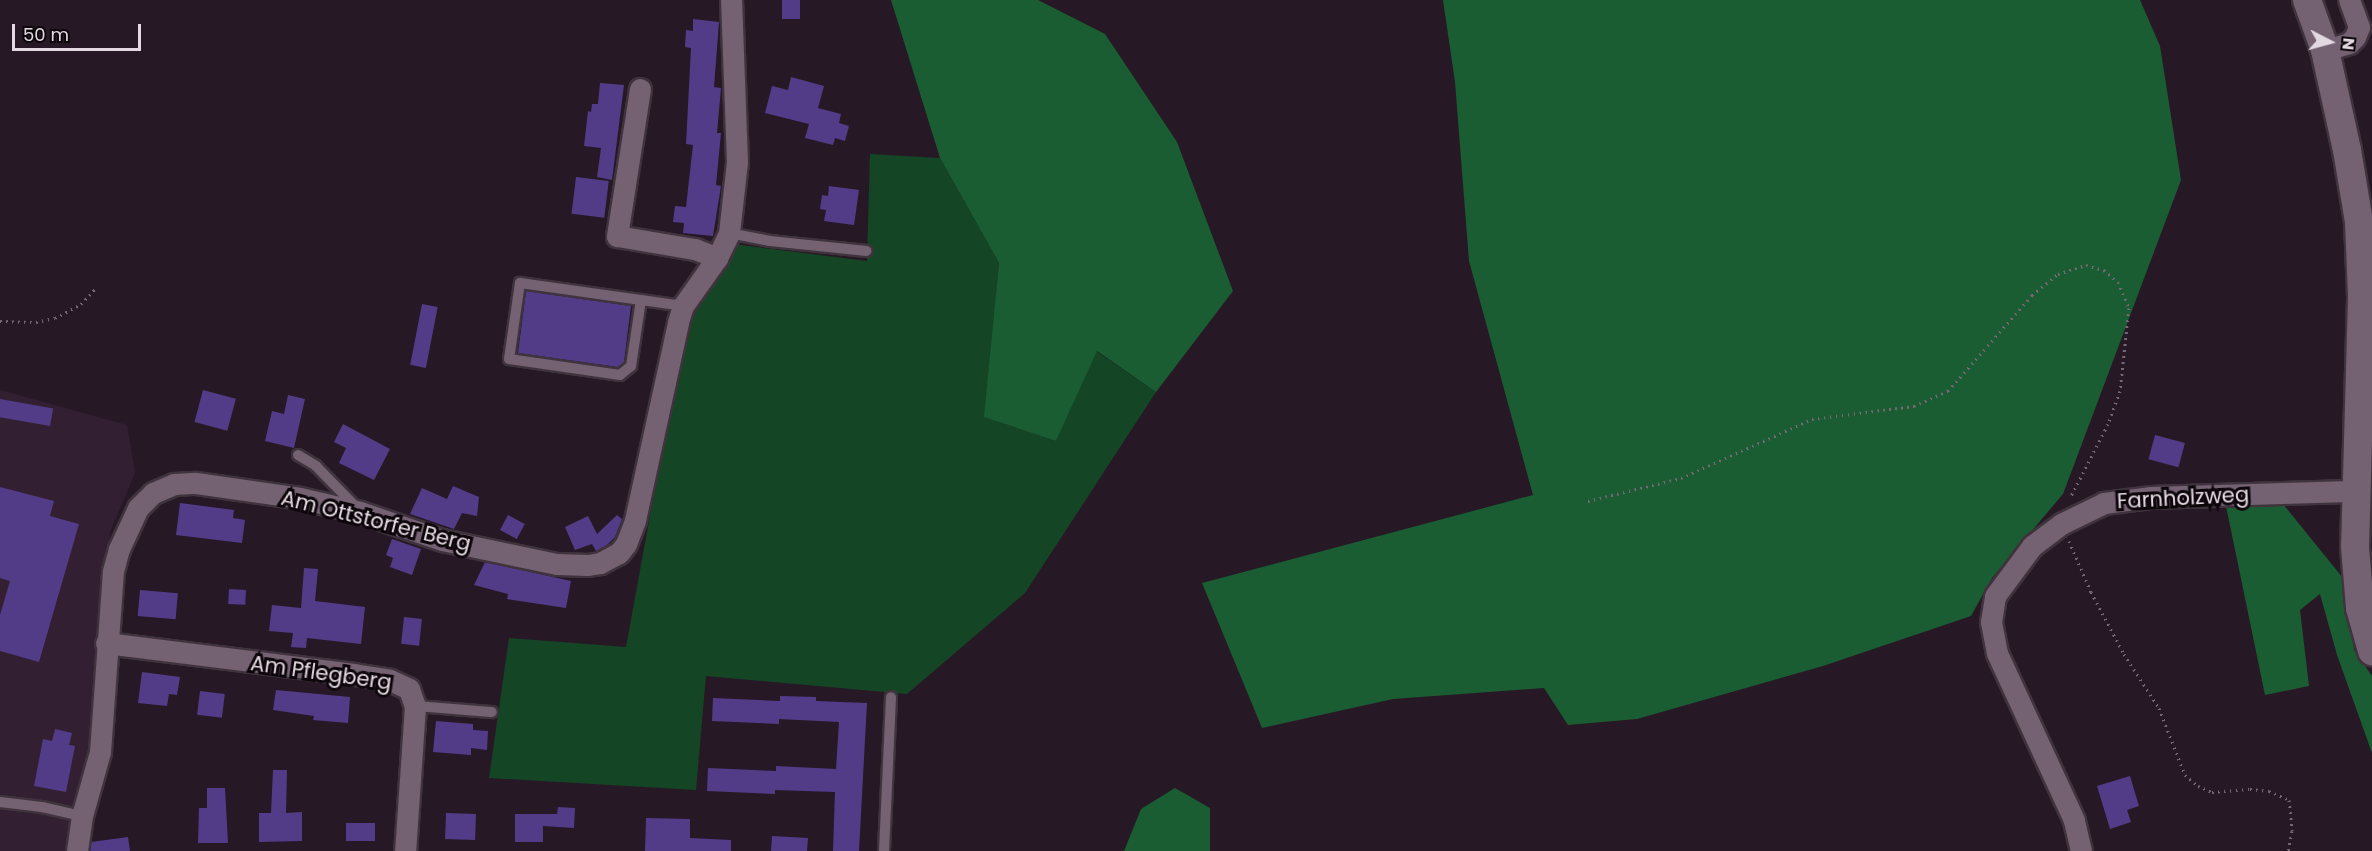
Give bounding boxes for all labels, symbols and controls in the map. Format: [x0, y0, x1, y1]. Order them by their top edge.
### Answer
scale bar [15, 12, 144, 50]
north arrow [2300, 12, 2360, 72]
text: 50 m [23, 22, 69, 47]
text: N [2336, 37, 2360, 51]
street label: Farnholzweg [2116, 482, 2250, 514]
street label: Am Ottstorfer Berg [279, 485, 473, 557]
street label: Am Pflegberg [249, 651, 393, 695]

